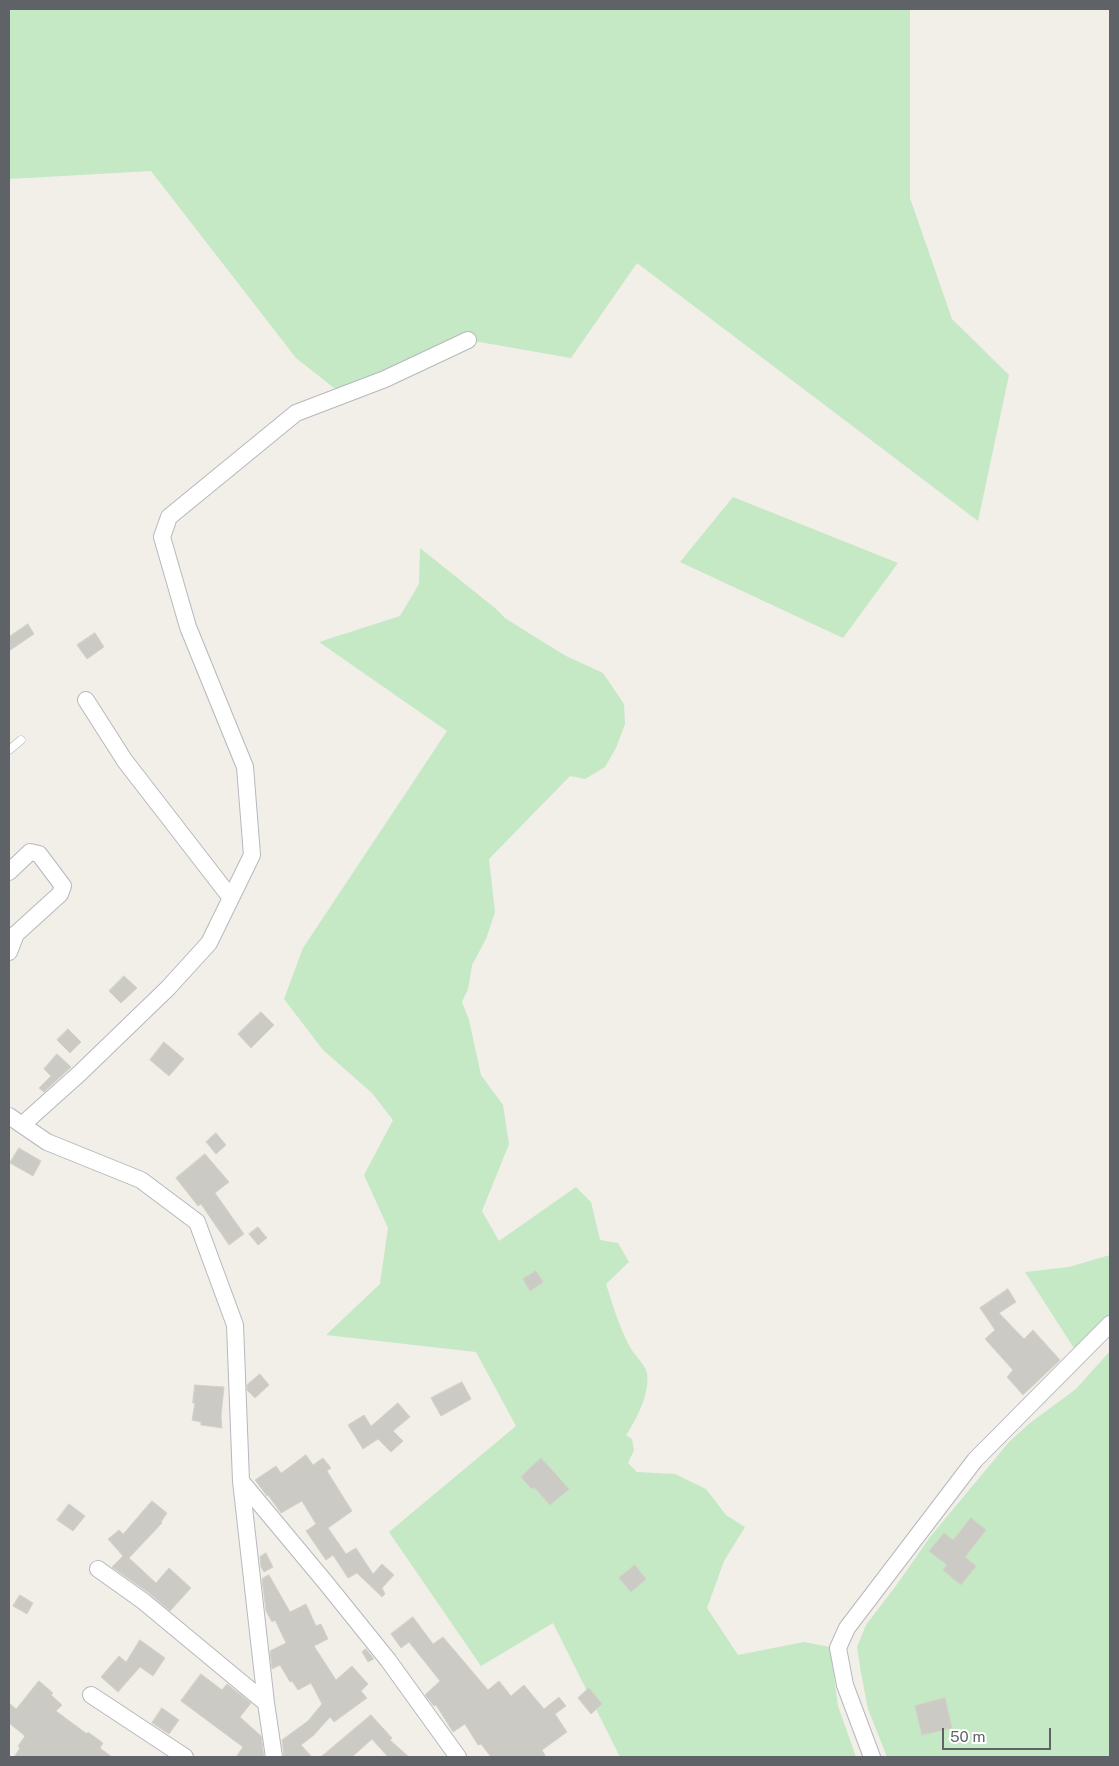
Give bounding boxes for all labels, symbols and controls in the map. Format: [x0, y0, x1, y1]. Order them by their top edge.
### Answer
scale bar [944, 1718, 1053, 1750]
text: 50 m [950, 1728, 985, 1745]

